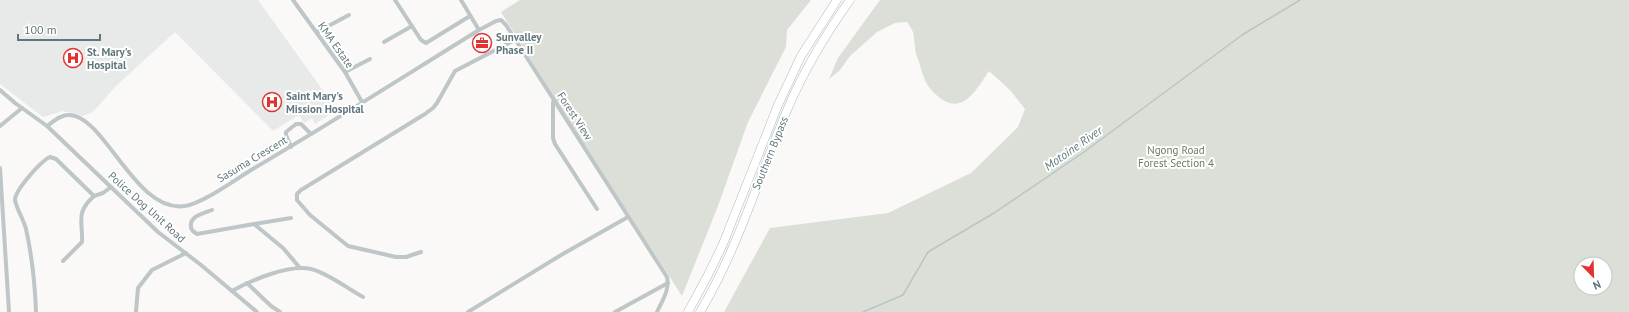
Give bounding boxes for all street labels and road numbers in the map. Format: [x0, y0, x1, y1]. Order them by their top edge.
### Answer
street label: KMA Estate [315, 19, 357, 71]
street label: Forest View [554, 89, 596, 143]
street label: Southern Bypass [749, 114, 791, 192]
street label: Sasuma Crescent [214, 132, 290, 185]
street label: Police Dog Unit Road [106, 169, 189, 245]

